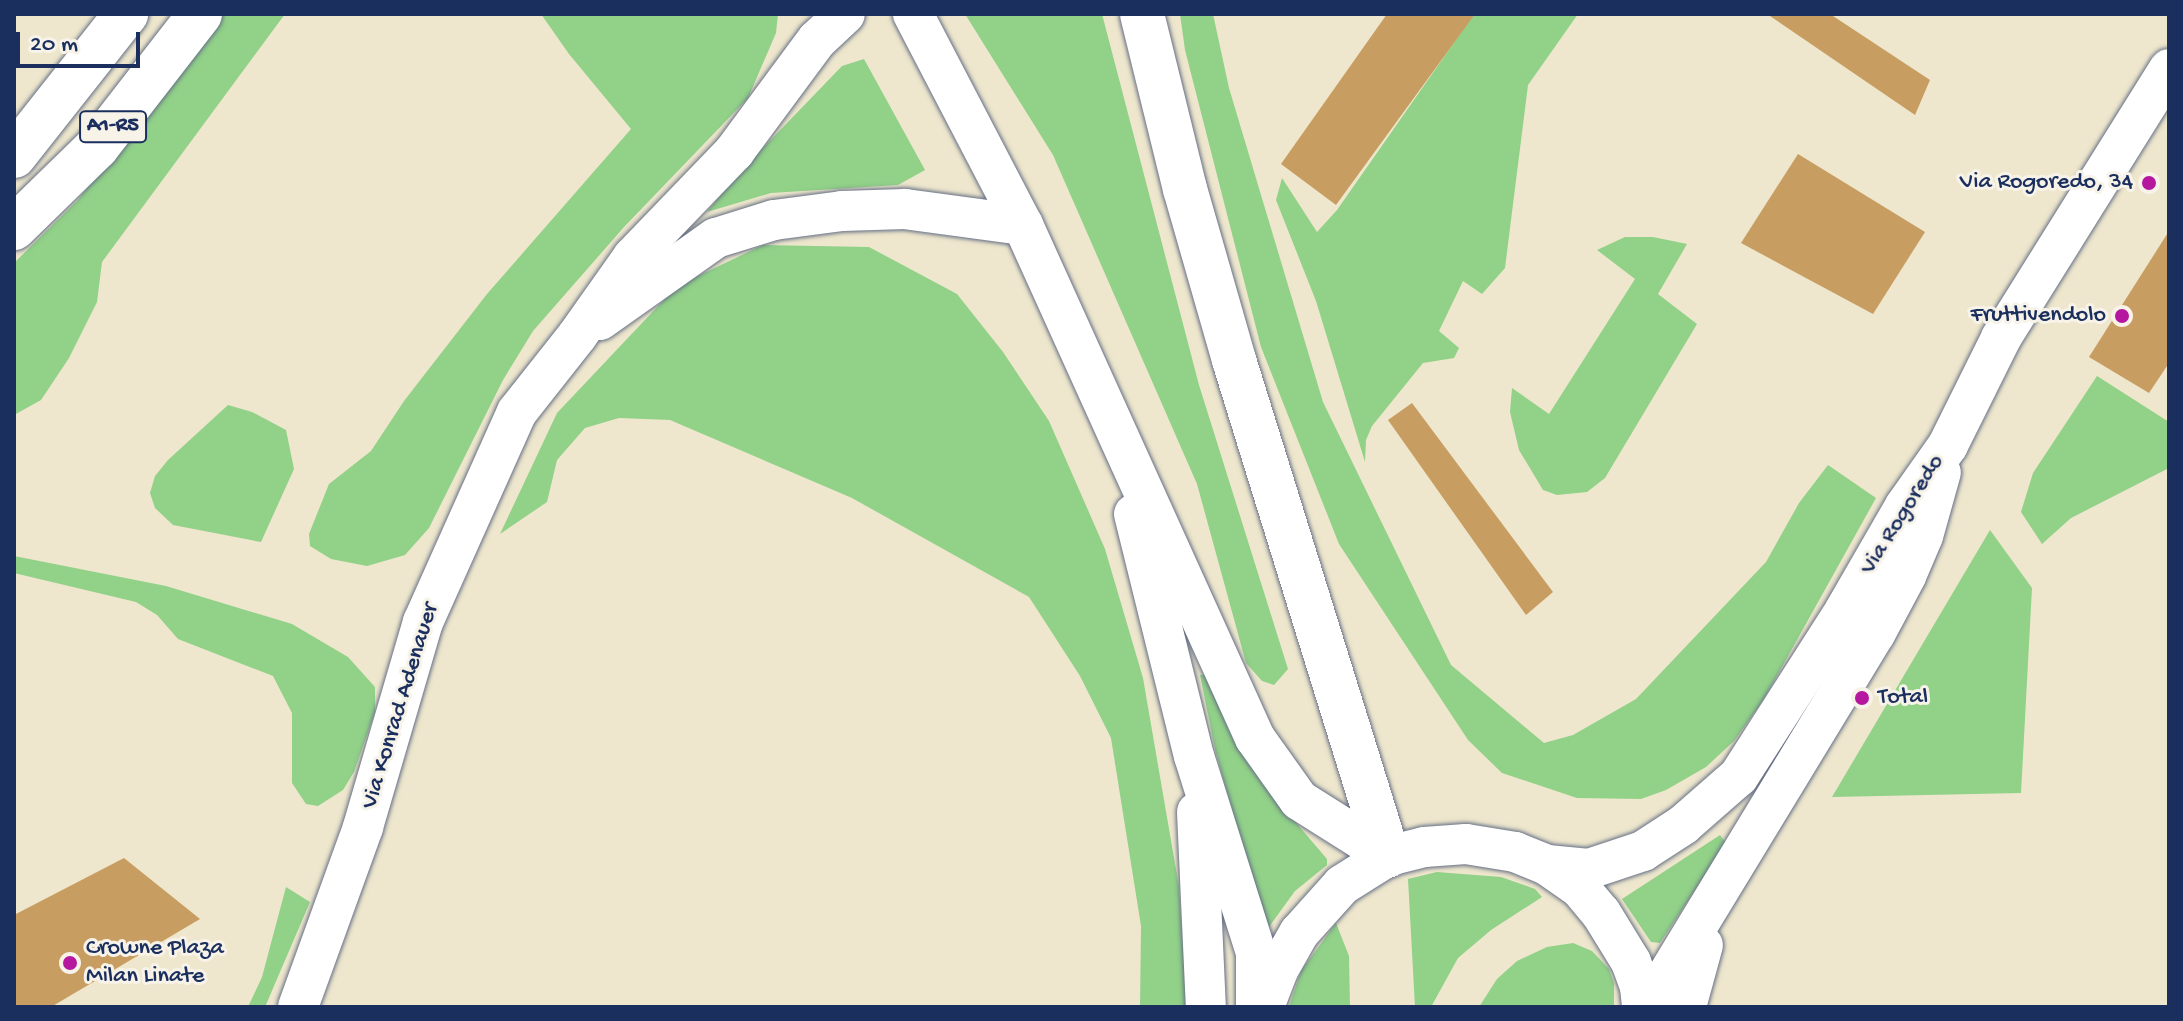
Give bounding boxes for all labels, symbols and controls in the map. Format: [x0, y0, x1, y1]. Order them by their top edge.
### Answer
scale bar [20, 16, 144, 66]
text: 20 m [30, 31, 78, 60]
road number: A1-R5 [79, 109, 147, 145]
place label: Via Rogoredo, 34 [1960, 169, 2133, 197]
marker: Via Rogoredo, 34 [2140, 174, 2158, 192]
place label: Fruttivendolo [1971, 302, 2106, 330]
marker: Fruttivendolo [2113, 307, 2131, 325]
street label: Via Rogoredo [1855, 450, 1951, 580]
street label: Via Konrad Adenauer [356, 600, 446, 812]
place label: Total [1878, 684, 1928, 712]
marker: Total [1853, 689, 1871, 707]
place label: Crowne Plaza Milan Linate [86, 935, 224, 991]
marker: Crowne Plaza Milan Linate [61, 954, 79, 972]

